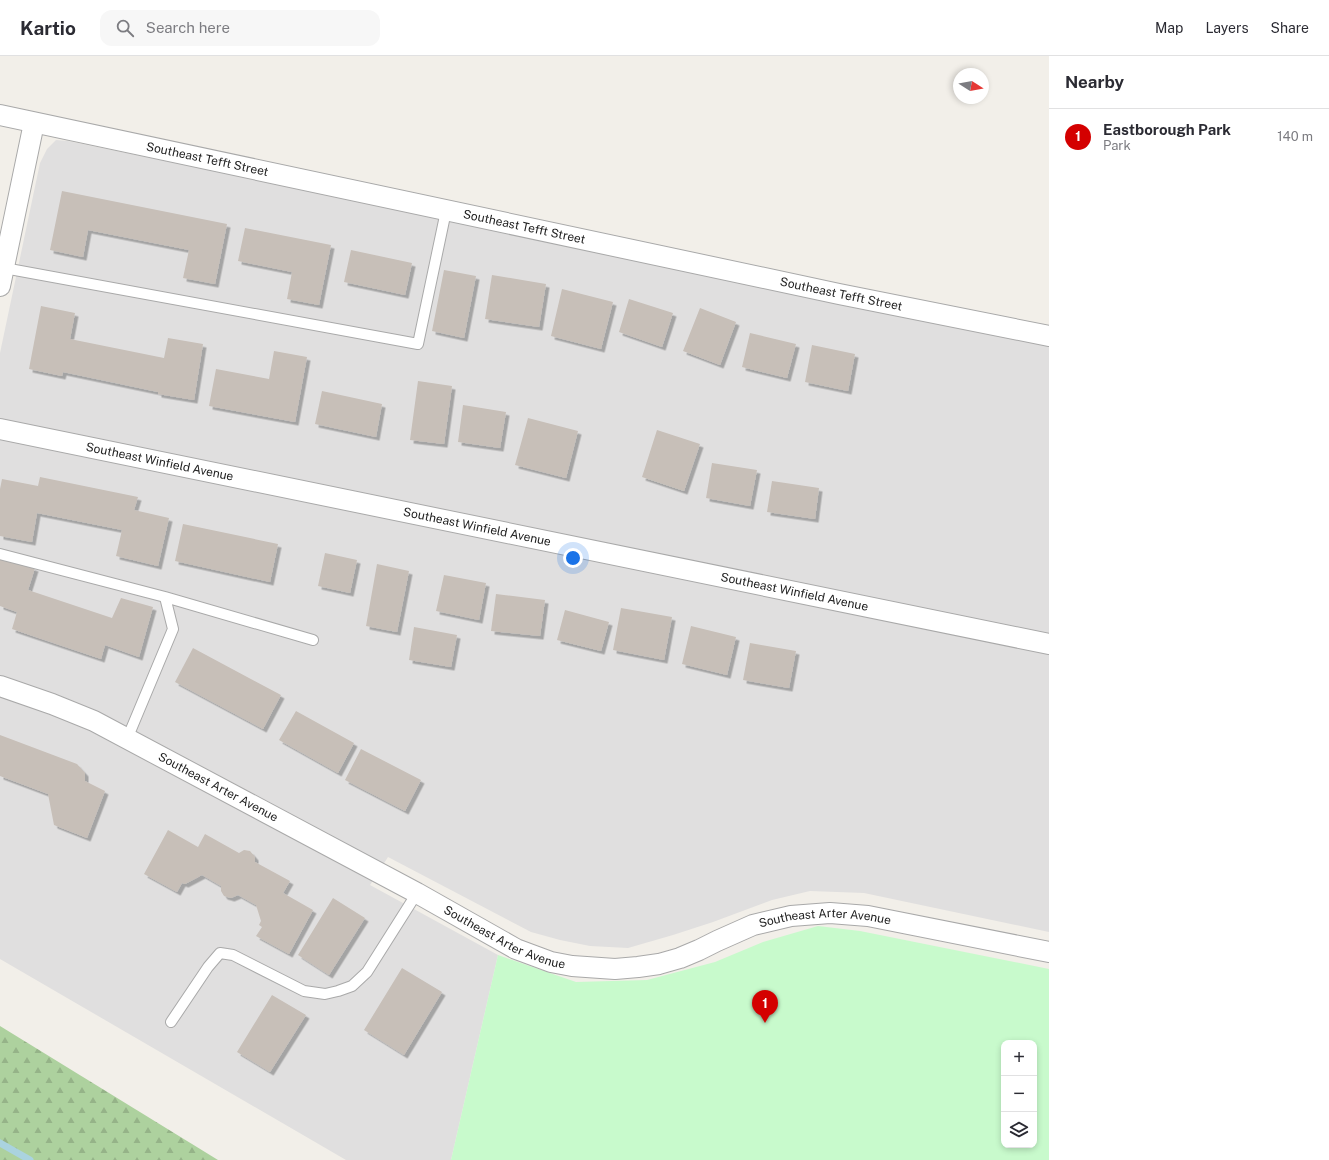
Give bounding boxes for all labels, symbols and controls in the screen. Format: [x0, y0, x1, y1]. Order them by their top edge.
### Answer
search box [100, 10, 380, 46]
text: Kartio [20, 17, 76, 39]
icon: search [114, 17, 136, 39]
text: Search here [146, 19, 230, 36]
text: Map [1155, 20, 1183, 36]
text: Layers [1205, 20, 1249, 36]
text: Share [1271, 20, 1309, 36]
north arrow [953, 68, 989, 104]
text: Nearby [1065, 72, 1124, 92]
text: Eastborough Park [1103, 121, 1231, 138]
text: 1 [1075, 129, 1081, 144]
text: 140 m [1277, 129, 1313, 144]
text: Park [1103, 138, 1131, 153]
street label: Southeast Tefft Street [145, 139, 270, 179]
street label: Southeast Tefft Street [462, 207, 587, 247]
street label: Southeast Tefft Street [779, 275, 904, 314]
street label: Southeast Winfield Avenue [85, 440, 235, 484]
street label: Southeast Winfield Avenue [402, 505, 552, 549]
your location [563, 548, 583, 568]
street label: Southeast Winfield Avenue [719, 570, 870, 614]
street label: Southeast Arter Avenue [156, 750, 281, 825]
street label: Southeast Arter Avenue [441, 903, 567, 972]
street label: Southeast Arter Avenue [757, 906, 892, 930]
pin: 1 [752, 990, 778, 1023]
map controls [1001, 1040, 1037, 1148]
button: + [1001, 1040, 1037, 1076]
button: − [1001, 1076, 1037, 1112]
button: layers [1001, 1112, 1037, 1148]

